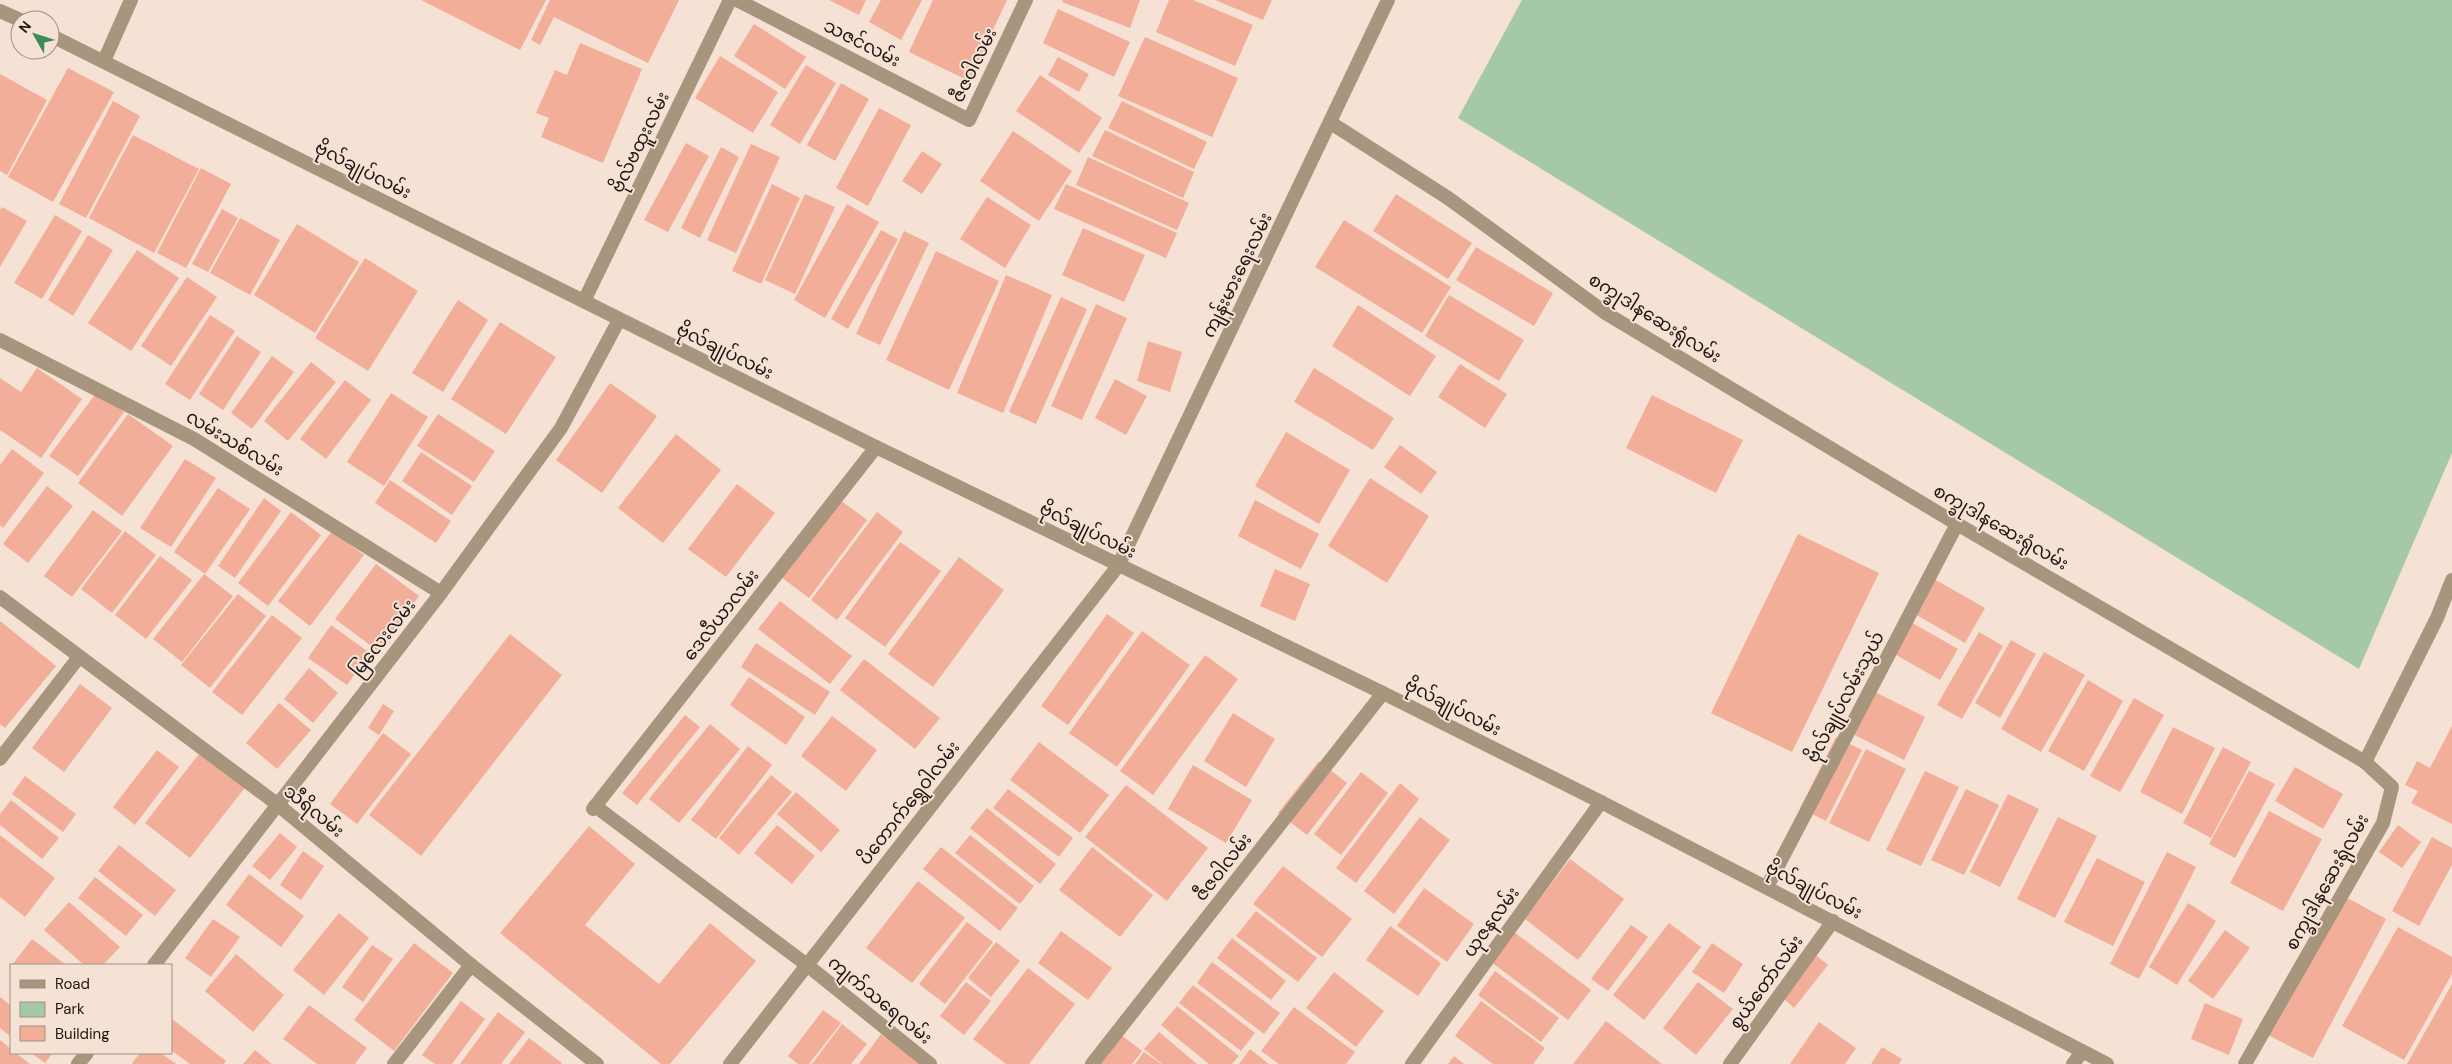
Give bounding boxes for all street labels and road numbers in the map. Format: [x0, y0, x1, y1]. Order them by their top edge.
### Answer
street label: သဇင်လမ်း [820, 13, 905, 73]
street label: ဇီဇဝါလမ်း [944, 23, 1002, 106]
street label: ဗိုလ်ဗထူးလမ်း [603, 87, 678, 198]
street label: ဗိုလ်ချုပ်လမ်း [310, 134, 416, 207]
street label: ကျန်းမားရေးလမ်း [1195, 208, 1280, 343]
street label: စက္ခုဒါနဆေးရုံလမ်း [1582, 267, 1726, 371]
street label: ဗိုလ်ချုပ်လမ်း [671, 315, 778, 387]
street label: လမ်းသစ်လမ်း [182, 404, 289, 482]
street label: စက္ခုဒါနဆေးရုံလမ်း [1927, 478, 2073, 578]
street label: ဗိုလ်ချုပ်လမ်း [1034, 494, 1141, 566]
street label: ဒေလီယာလမ်း [676, 563, 764, 666]
street label: မြလေးလမ်း [344, 594, 423, 684]
street label: ဗိုလ်ချုပ်လမ်းသွယ် [1799, 626, 1892, 768]
street label: ဗိုလ်ချုပ်လမ်း [1400, 671, 1506, 744]
street label: ပိတောက်ရွှေဝါလမ်း [851, 735, 967, 872]
street label: သီရိလမ်း [277, 778, 351, 845]
street label: စက္ခုဒါနဆေးရုံလမ်း [2279, 809, 2377, 956]
street label: ဇီဇဝါလမ်း [1187, 827, 1257, 906]
street label: ဗိုလ်ချုပ်လမ်း [1761, 854, 1867, 927]
street label: ယုဇနလမ်း [1457, 881, 1527, 964]
street label: စွယ်တော်လမ်း [1723, 930, 1811, 1036]
street label: ကျက်သရေလမ်း [821, 950, 938, 1052]

